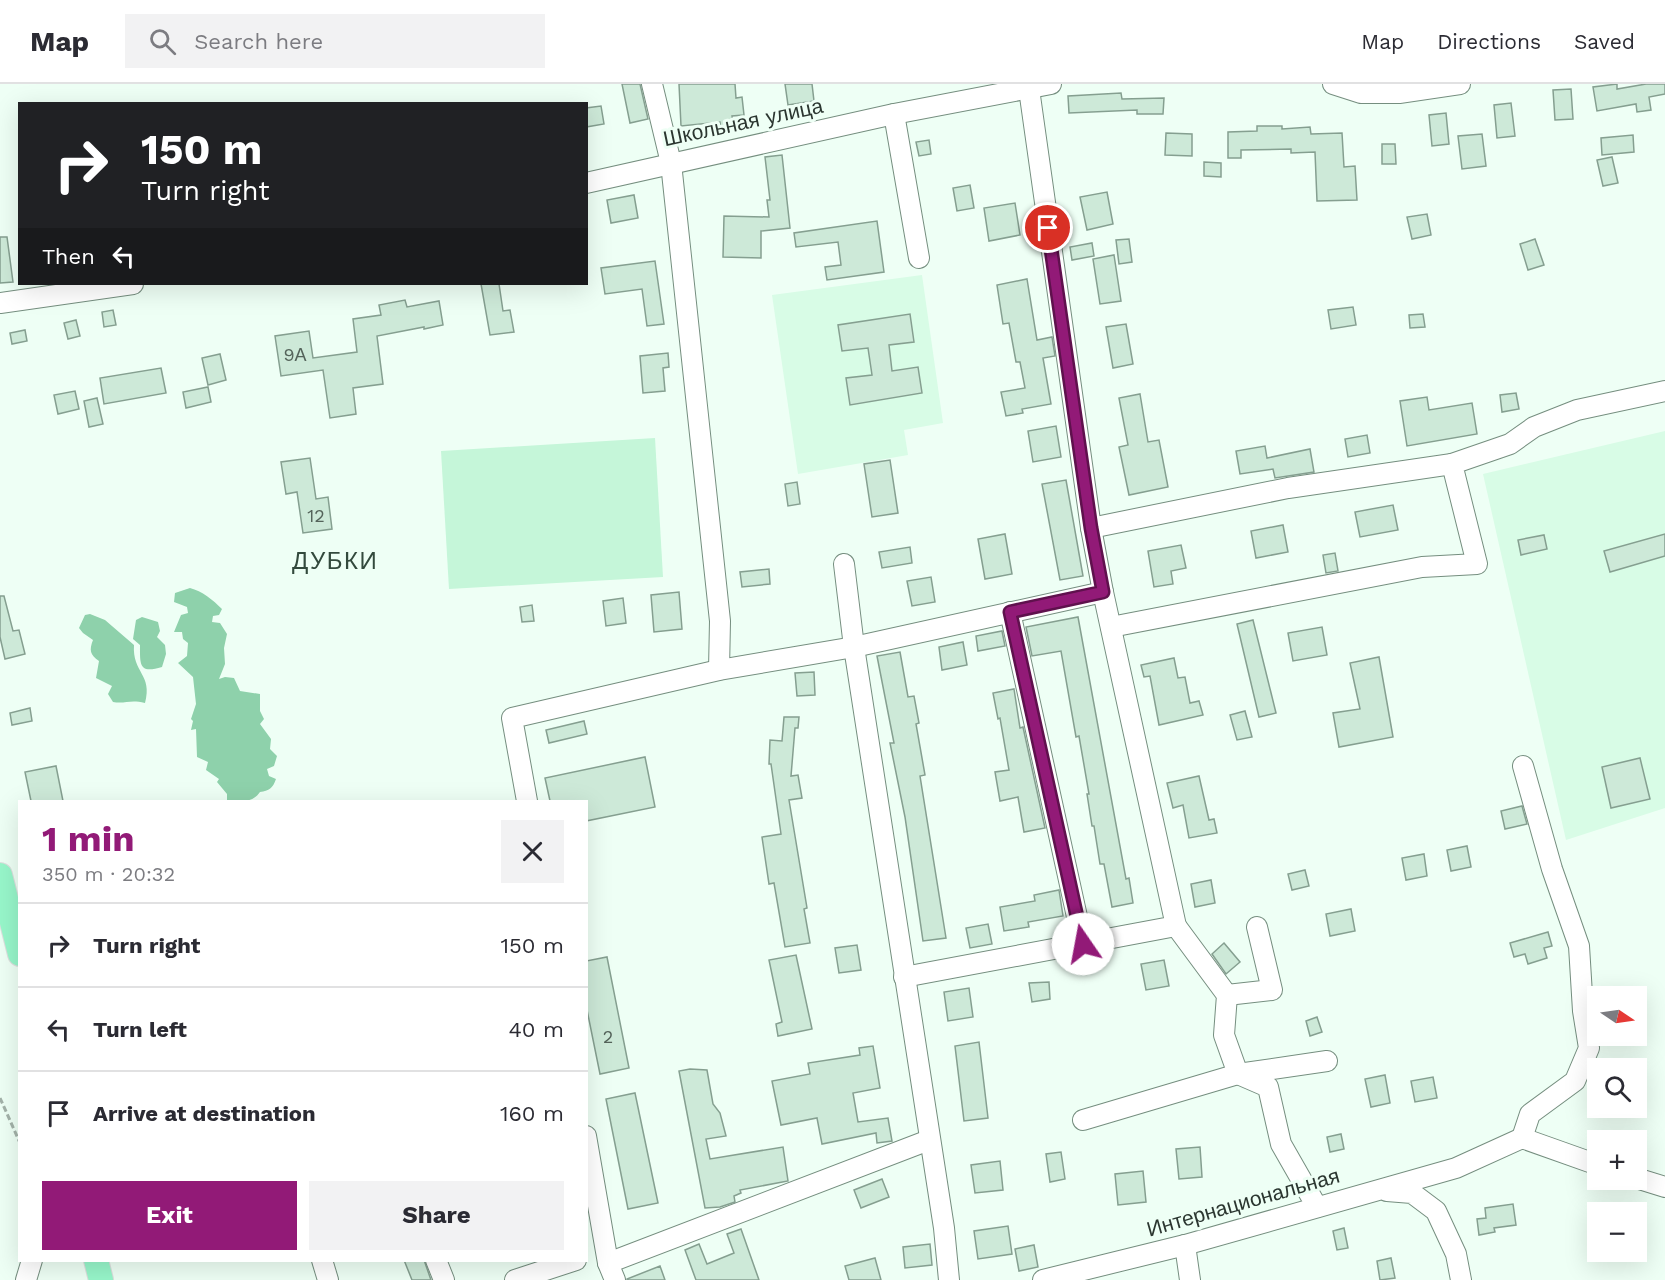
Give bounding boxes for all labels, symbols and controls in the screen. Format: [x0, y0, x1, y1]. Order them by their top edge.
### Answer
search box [125, 14, 545, 68]
text: Map [30, 25, 89, 58]
icon: search [146, 25, 179, 58]
text: Search here [194, 29, 323, 54]
text: Map [1361, 29, 1404, 54]
text: Directions [1437, 29, 1541, 54]
text: Saved [1574, 29, 1635, 54]
street label: Школьная улица [661, 93, 825, 151]
text: 150 m [141, 125, 262, 174]
icon: right [42, 126, 120, 204]
text: Turn right [141, 175, 270, 207]
pin [1022, 202, 1073, 253]
icon: arrive [1031, 211, 1064, 244]
icon: left [107, 240, 140, 273]
text: Then [42, 244, 95, 269]
house number: 9А [283, 344, 307, 365]
house number: 12 [307, 505, 325, 526]
district label: ДУБКИ [292, 547, 378, 575]
text: 1 min [42, 818, 134, 860]
button: close [501, 820, 564, 883]
text: 350 m · 20:32 [42, 862, 175, 886]
position arrow [1051, 912, 1115, 976]
icon: right [42, 929, 75, 962]
text: Turn right [93, 933, 200, 958]
text: 150 m [500, 933, 564, 958]
north arrow [1587, 986, 1647, 1046]
map controls [1587, 986, 1647, 1262]
icon: left [42, 1013, 75, 1046]
text: Turn left [93, 1017, 187, 1042]
text: 40 m [508, 1017, 564, 1042]
house number: 2 [603, 1026, 613, 1047]
button: search [1587, 1058, 1647, 1118]
icon: arrive [42, 1097, 75, 1130]
text: Arrive at destination [93, 1101, 316, 1126]
text: 160 m [500, 1101, 564, 1126]
button: + [1587, 1130, 1647, 1190]
street label: Интернациональная [1144, 1163, 1342, 1241]
button: Exit [42, 1181, 297, 1250]
button: Share [309, 1181, 564, 1250]
button: − [1587, 1202, 1647, 1262]

